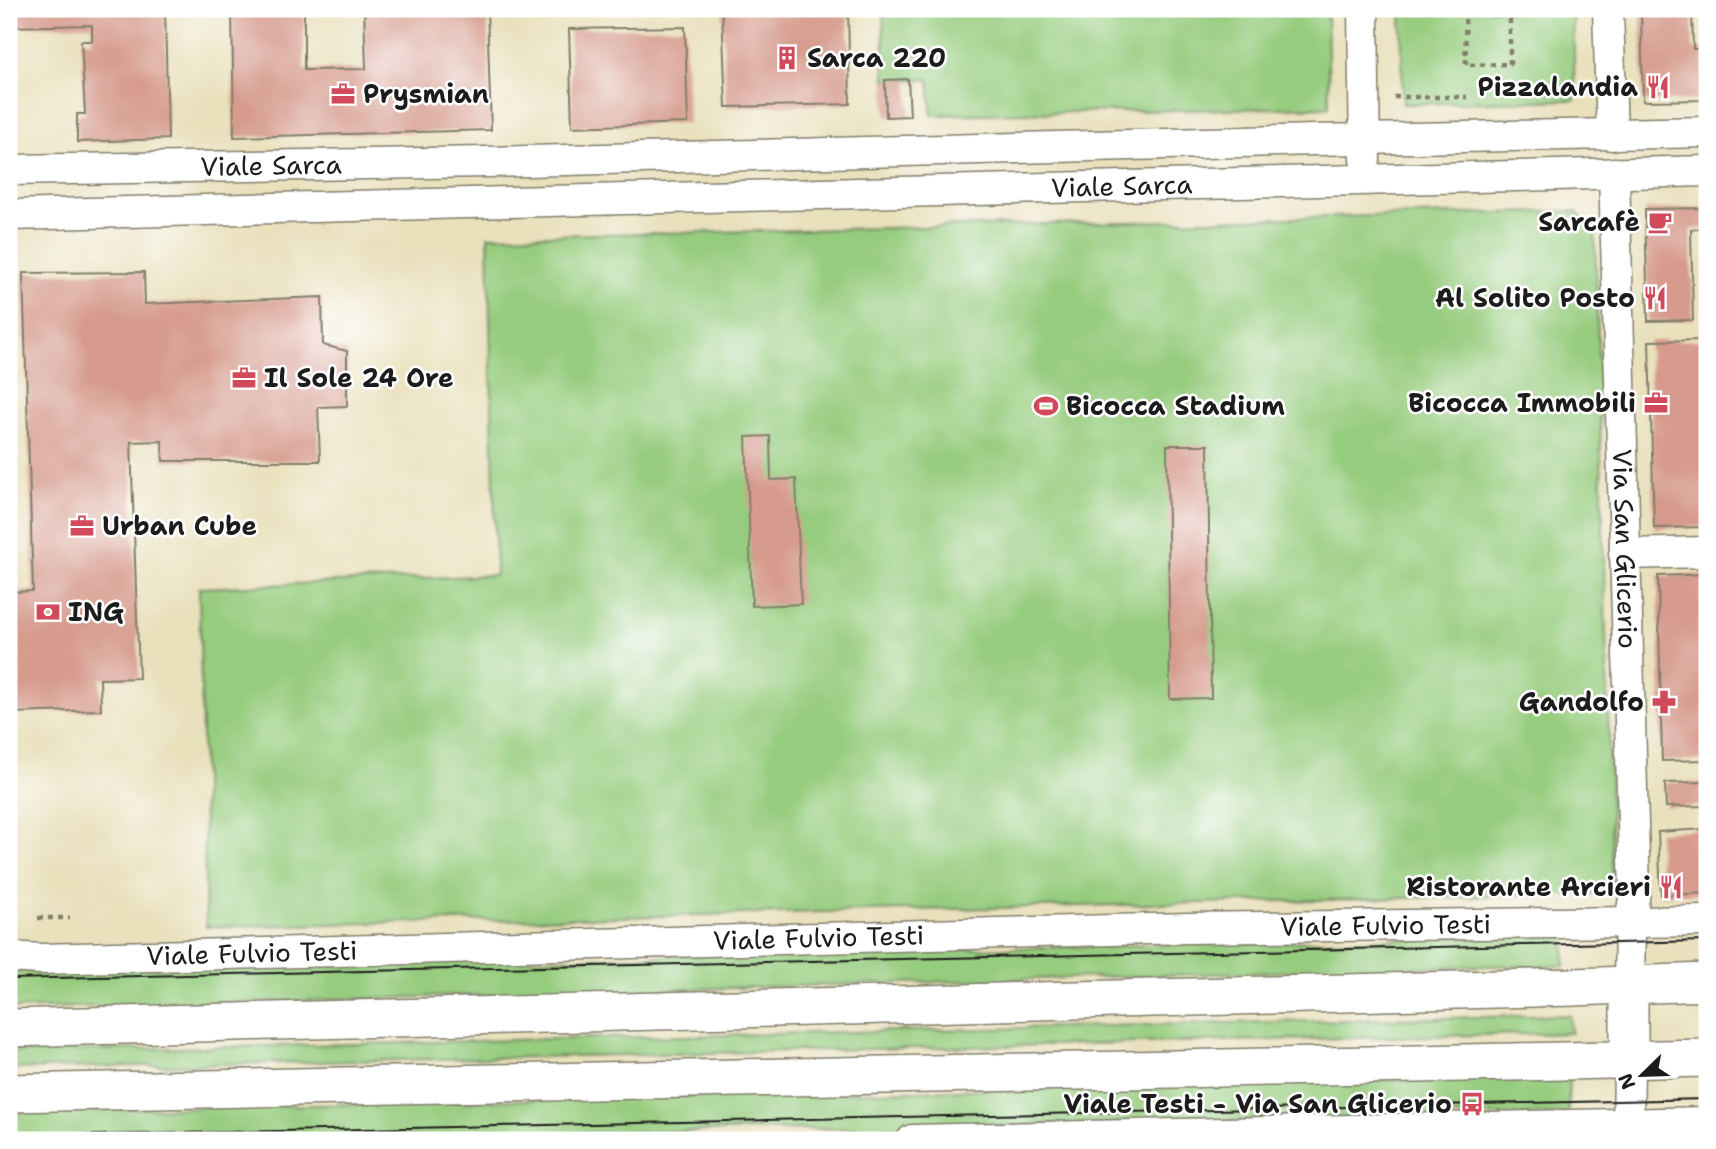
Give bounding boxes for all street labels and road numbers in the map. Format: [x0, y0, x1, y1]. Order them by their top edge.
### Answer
street label: Viale Sarca [200, 146, 342, 184]
street label: Viale Sarca [1050, 166, 1193, 205]
street label: Via San Glicerio [1605, 448, 1646, 649]
street label: Viale Fulvio Testi [1280, 906, 1491, 944]
street label: Viale Fulvio Testi [713, 917, 925, 958]
street label: Viale Fulvio Testi [146, 932, 358, 973]

